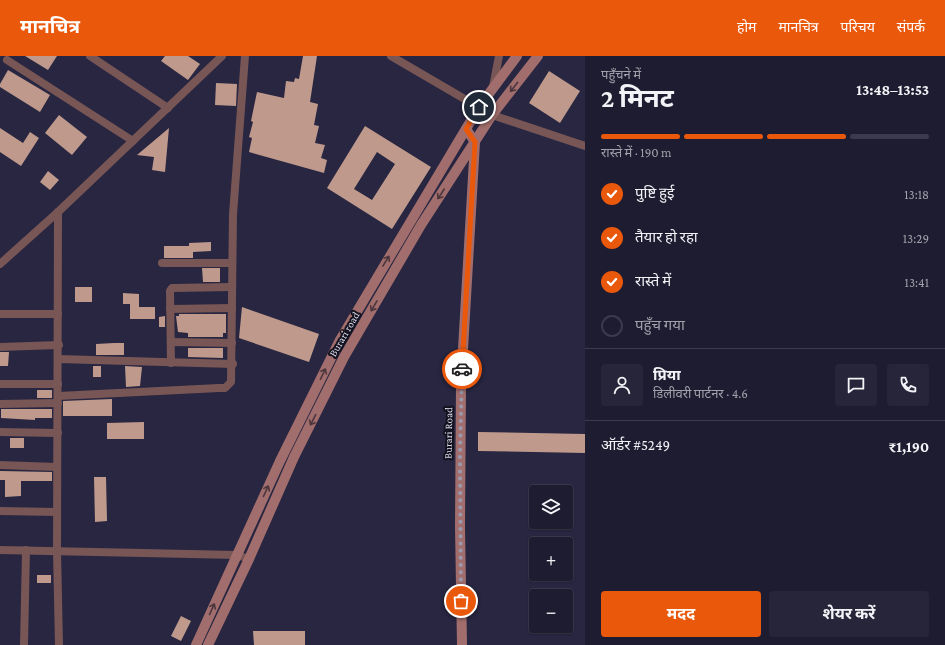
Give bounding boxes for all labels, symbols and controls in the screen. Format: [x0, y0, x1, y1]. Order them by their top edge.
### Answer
text: मानचित्र [20, 16, 80, 37]
text: होम [737, 19, 756, 35]
text: मानचित्र [778, 19, 819, 35]
text: परिचय [841, 19, 875, 35]
text: संपर्क [897, 19, 925, 35]
text: पहुँचने में [601, 67, 641, 82]
one-way arrow [510, 81, 518, 92]
text: 13:48–13:53 [856, 82, 929, 98]
text: 2 मिनट [601, 84, 674, 113]
pin [462, 90, 496, 124]
icon: home [468, 96, 490, 118]
text: रास्ते में · 190 m [601, 145, 672, 160]
icon: check [601, 183, 623, 205]
text: पुष्टि हुई [635, 185, 674, 201]
text: 13:18 [904, 187, 929, 202]
one-way arrow [437, 188, 445, 199]
icon: check [601, 227, 623, 249]
text: तैयार हो रहा [635, 229, 698, 245]
text: 13:29 [903, 231, 929, 246]
one-way arrow [383, 255, 391, 267]
icon: check [601, 271, 623, 293]
text: रास्ते में [635, 273, 671, 289]
text: 13:41 [905, 275, 929, 290]
one-way arrow [370, 300, 378, 312]
street label: Burari road [326, 309, 362, 358]
text: पहुँच गया [635, 317, 685, 333]
courier [442, 349, 482, 389]
icon: car [451, 358, 473, 380]
button: person [601, 364, 643, 406]
button: chat [835, 364, 877, 406]
button: phone [887, 364, 929, 406]
text: प्रिया [653, 367, 681, 383]
one-way arrow [319, 368, 327, 380]
text: डिलीवरी पार्टनर · 4.6 [653, 386, 748, 401]
street label: Burari Road [442, 407, 454, 459]
one-way arrow [309, 414, 316, 426]
text: ऑर्डर #5249 [601, 437, 670, 453]
text: ₹1,190 [888, 439, 929, 455]
map controls [529, 485, 573, 633]
button: layers [529, 485, 573, 529]
one-way arrow [263, 486, 270, 498]
button: + [529, 537, 573, 581]
pin [444, 584, 478, 618]
button: − [529, 589, 573, 633]
icon: bag [450, 590, 472, 612]
button: मदद [601, 591, 761, 637]
button: शेयर करें [769, 591, 929, 637]
one-way arrow [209, 604, 216, 616]

